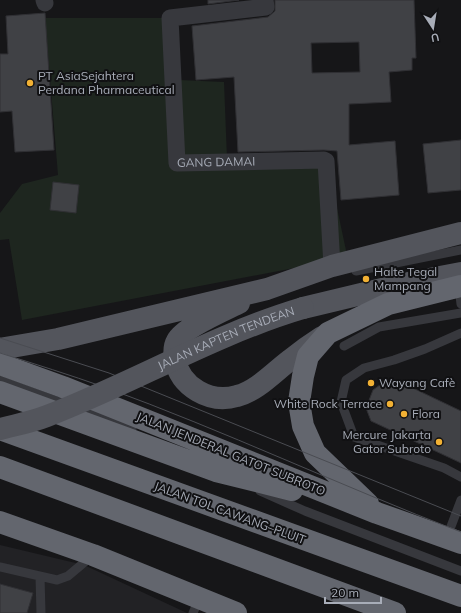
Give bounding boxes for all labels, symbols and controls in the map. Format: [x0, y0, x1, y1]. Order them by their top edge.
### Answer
north arrow [413, 8, 453, 48]
text: U [430, 30, 441, 45]
place label: PT AsiaSejahtera Perdana Pharmaceutical [38, 68, 175, 97]
marker: PT AsiaSejahtera Perdana Pharmaceutical [25, 78, 35, 88]
street label: GANG DAMAI [177, 153, 255, 170]
place label: Halte Tegal Mampang [374, 264, 437, 293]
marker: Halte Tegal Mampang [361, 274, 371, 284]
street label: JALAN KAPTEN TENDEAN [155, 303, 296, 373]
place label: Wayang Cafè [379, 375, 455, 390]
marker: Wayang Cafè [366, 378, 376, 388]
place label: White Rock Terrace [274, 396, 382, 411]
marker: White Rock Terrace [385, 399, 395, 409]
place label: Flora [412, 406, 440, 421]
street label: JALAN JENDERAL GATOT SUBROTO [135, 409, 328, 498]
marker: Flora [399, 409, 409, 419]
place label: Mercure Jakarta Gator Subroto [343, 427, 431, 456]
marker: Mercure Jakarta Gator Subroto [434, 437, 444, 447]
street label: JALAN TOL CAWANG–PLUIT [152, 478, 309, 547]
scale bar [325, 579, 381, 605]
text: 20 m [331, 585, 359, 600]

